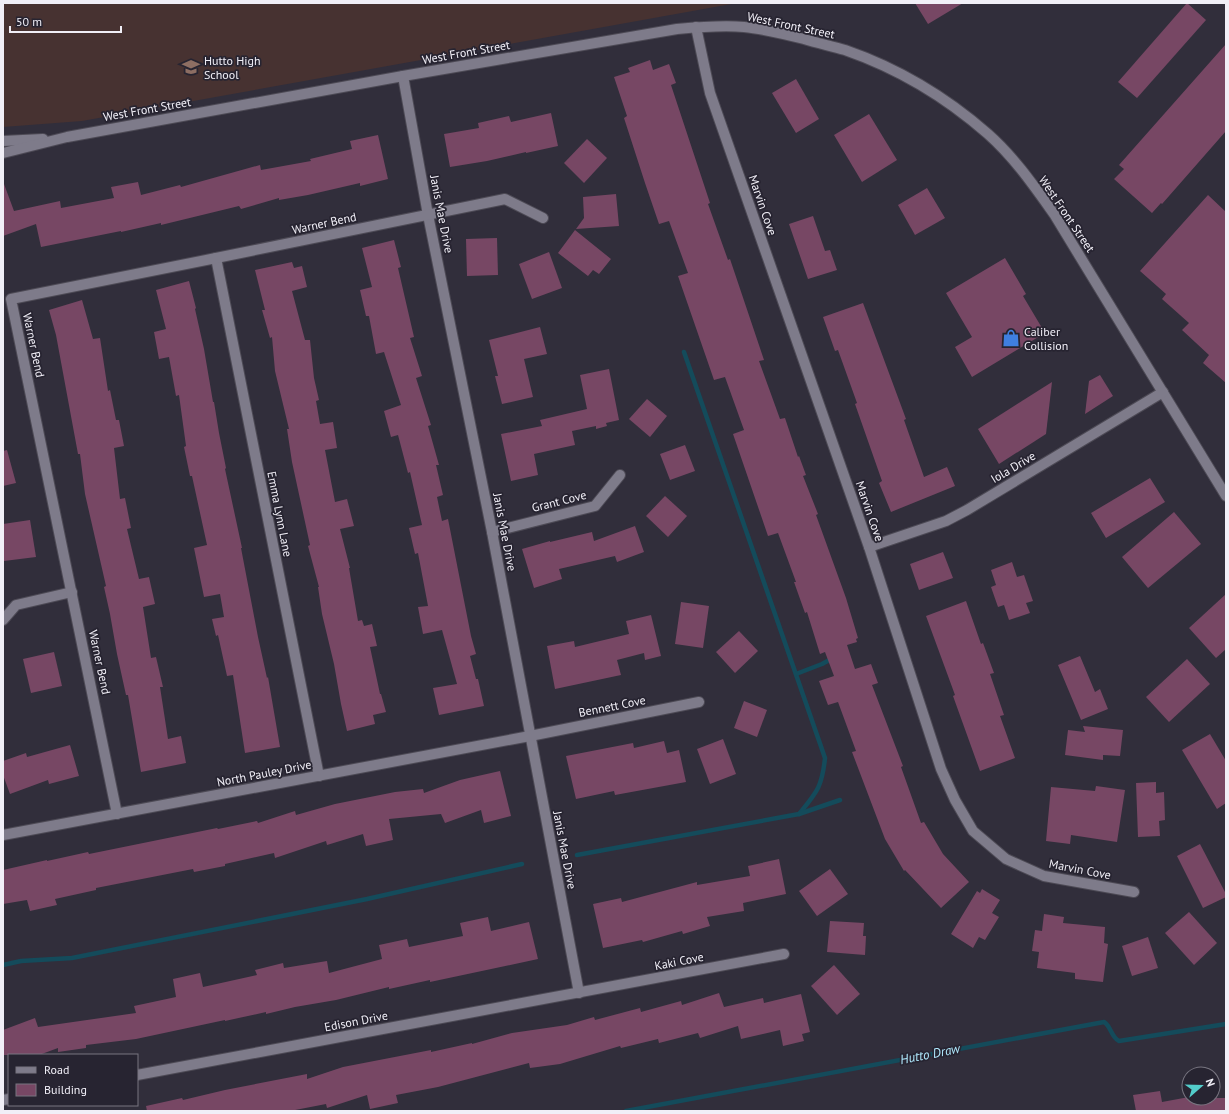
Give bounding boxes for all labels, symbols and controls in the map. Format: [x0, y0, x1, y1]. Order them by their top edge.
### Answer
scale bar [10, 8, 121, 34]
street label: West Front Street [746, 8, 836, 42]
text: 50 m [16, 14, 42, 29]
street label: West Front Street [421, 37, 511, 67]
place label: Hutto High School [204, 53, 260, 82]
school or university icon: Hutto High School [181, 57, 201, 77]
street label: West Front Street [102, 94, 192, 124]
street label: Janis Mae Drive [427, 173, 457, 254]
street label: Marvin Cove [746, 173, 780, 237]
street label: West Front Street [1036, 173, 1098, 255]
street label: Warner Bend [290, 209, 358, 237]
street label: Warner Bend [20, 311, 48, 379]
place label: Caliber Collision [1024, 324, 1068, 353]
shop icon: Caliber Collision [1001, 328, 1021, 348]
street label: Iola Drive [988, 448, 1038, 486]
street label: Emma Lynn Lane [264, 470, 296, 558]
street label: Marvin Cove [853, 479, 887, 543]
street label: Grant Cove [530, 487, 588, 515]
street label: Janis Mae Drive [490, 491, 520, 572]
street label: Warner Bend [86, 628, 114, 696]
street label: Bennett Cove [577, 692, 647, 720]
street label: North Pauley Drive [215, 756, 313, 790]
street label: Janis Mae Drive [550, 809, 580, 890]
street label: Marvin Cove [1048, 856, 1112, 882]
street label: Kaki Cove [653, 949, 705, 973]
street label: Edison Drive [323, 1008, 389, 1034]
water label: Hutto Draw [899, 1040, 962, 1068]
legend [8, 1054, 138, 1106]
text: Road [44, 1062, 69, 1077]
north arrow [1181, 1066, 1221, 1106]
text: N [1203, 1077, 1218, 1088]
text: Building [44, 1082, 87, 1097]

